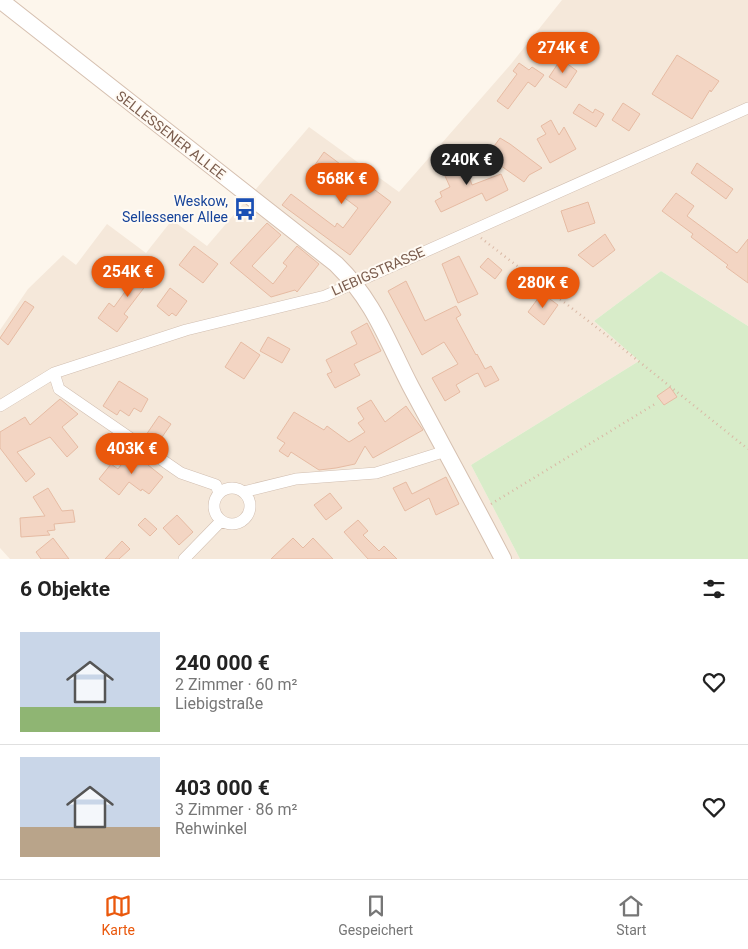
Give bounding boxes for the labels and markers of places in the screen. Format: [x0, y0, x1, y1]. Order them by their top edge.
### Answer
pin: 274K € [522, 32, 604, 74]
pin: 240K € [426, 144, 508, 186]
pin: 568K € [301, 162, 383, 205]
place label: Weskow, Sellessener Allee [122, 193, 228, 225]
bus stop icon: Weskow, Sellessener Allee [232, 196, 258, 222]
pin: 254K € [87, 256, 169, 298]
pin: 280K € [502, 266, 584, 309]
pin: 403K € [91, 432, 173, 475]

